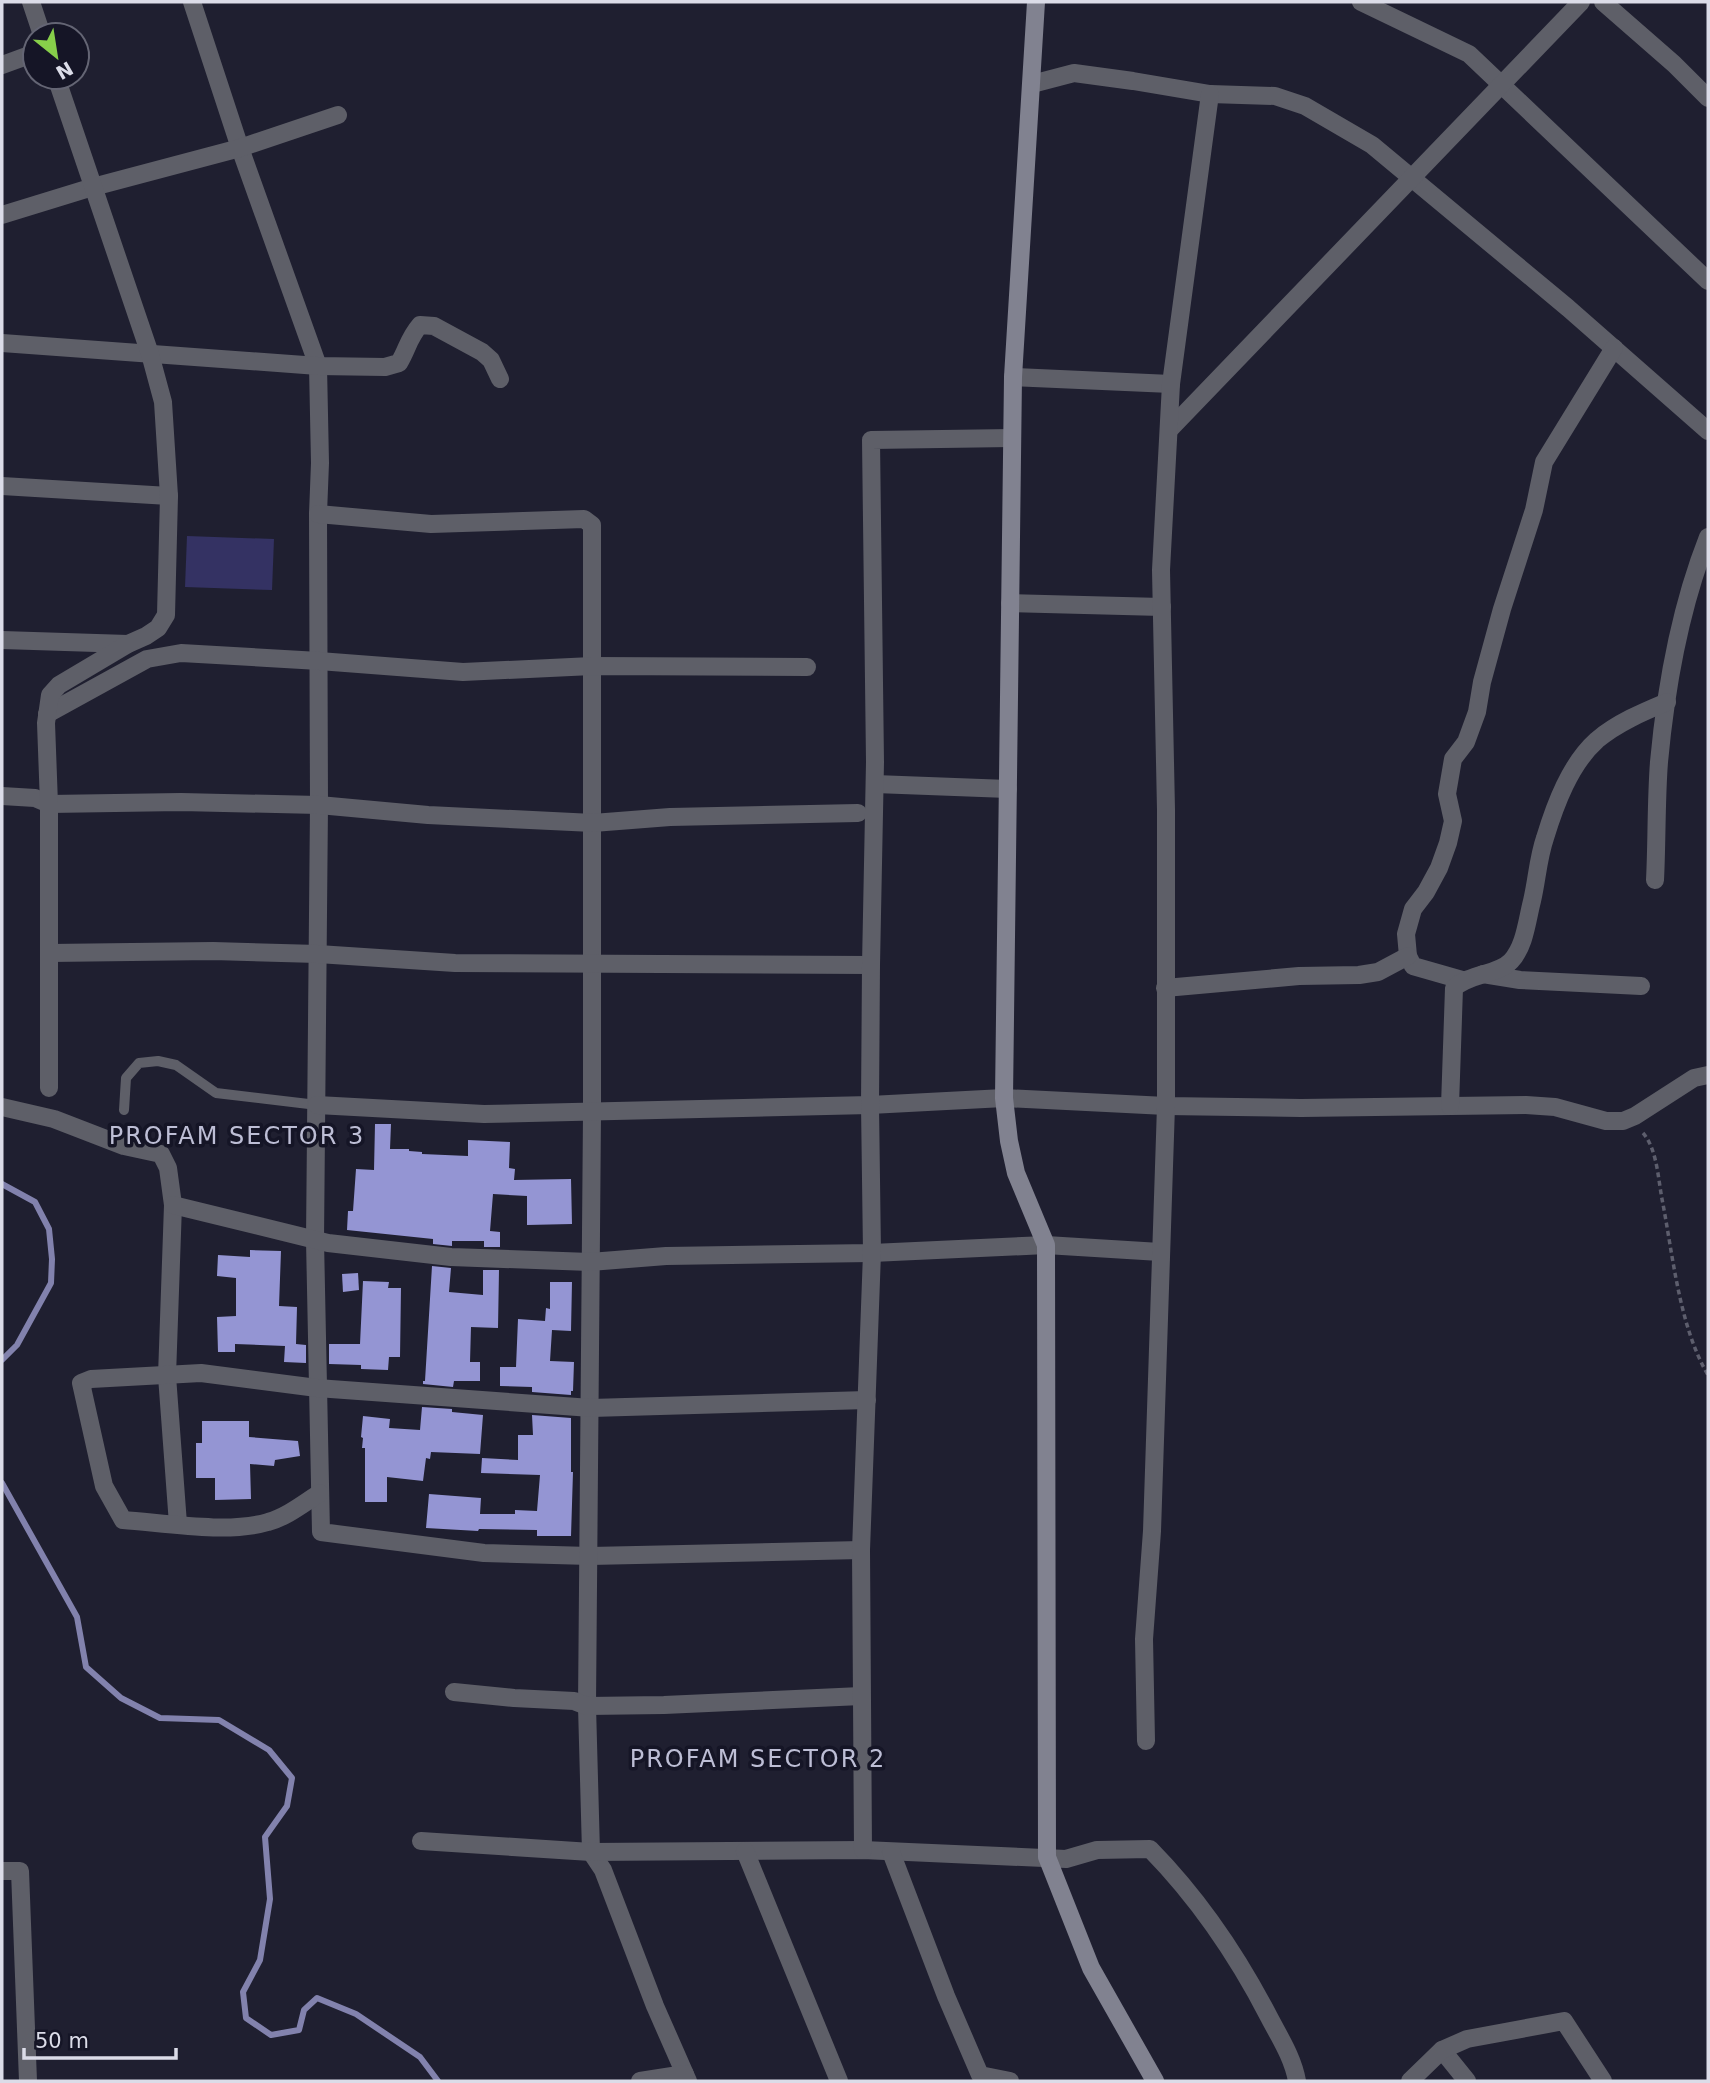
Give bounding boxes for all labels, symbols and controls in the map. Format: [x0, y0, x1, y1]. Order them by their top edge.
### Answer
north arrow [21, 21, 91, 91]
text: N [52, 57, 77, 84]
district label: PROFAM SECTOR 3 [109, 1122, 365, 1150]
district label: PROFAM SECTOR 2 [630, 1745, 886, 1773]
scale bar [24, 2016, 177, 2060]
text: 50 m [35, 2029, 89, 2053]

